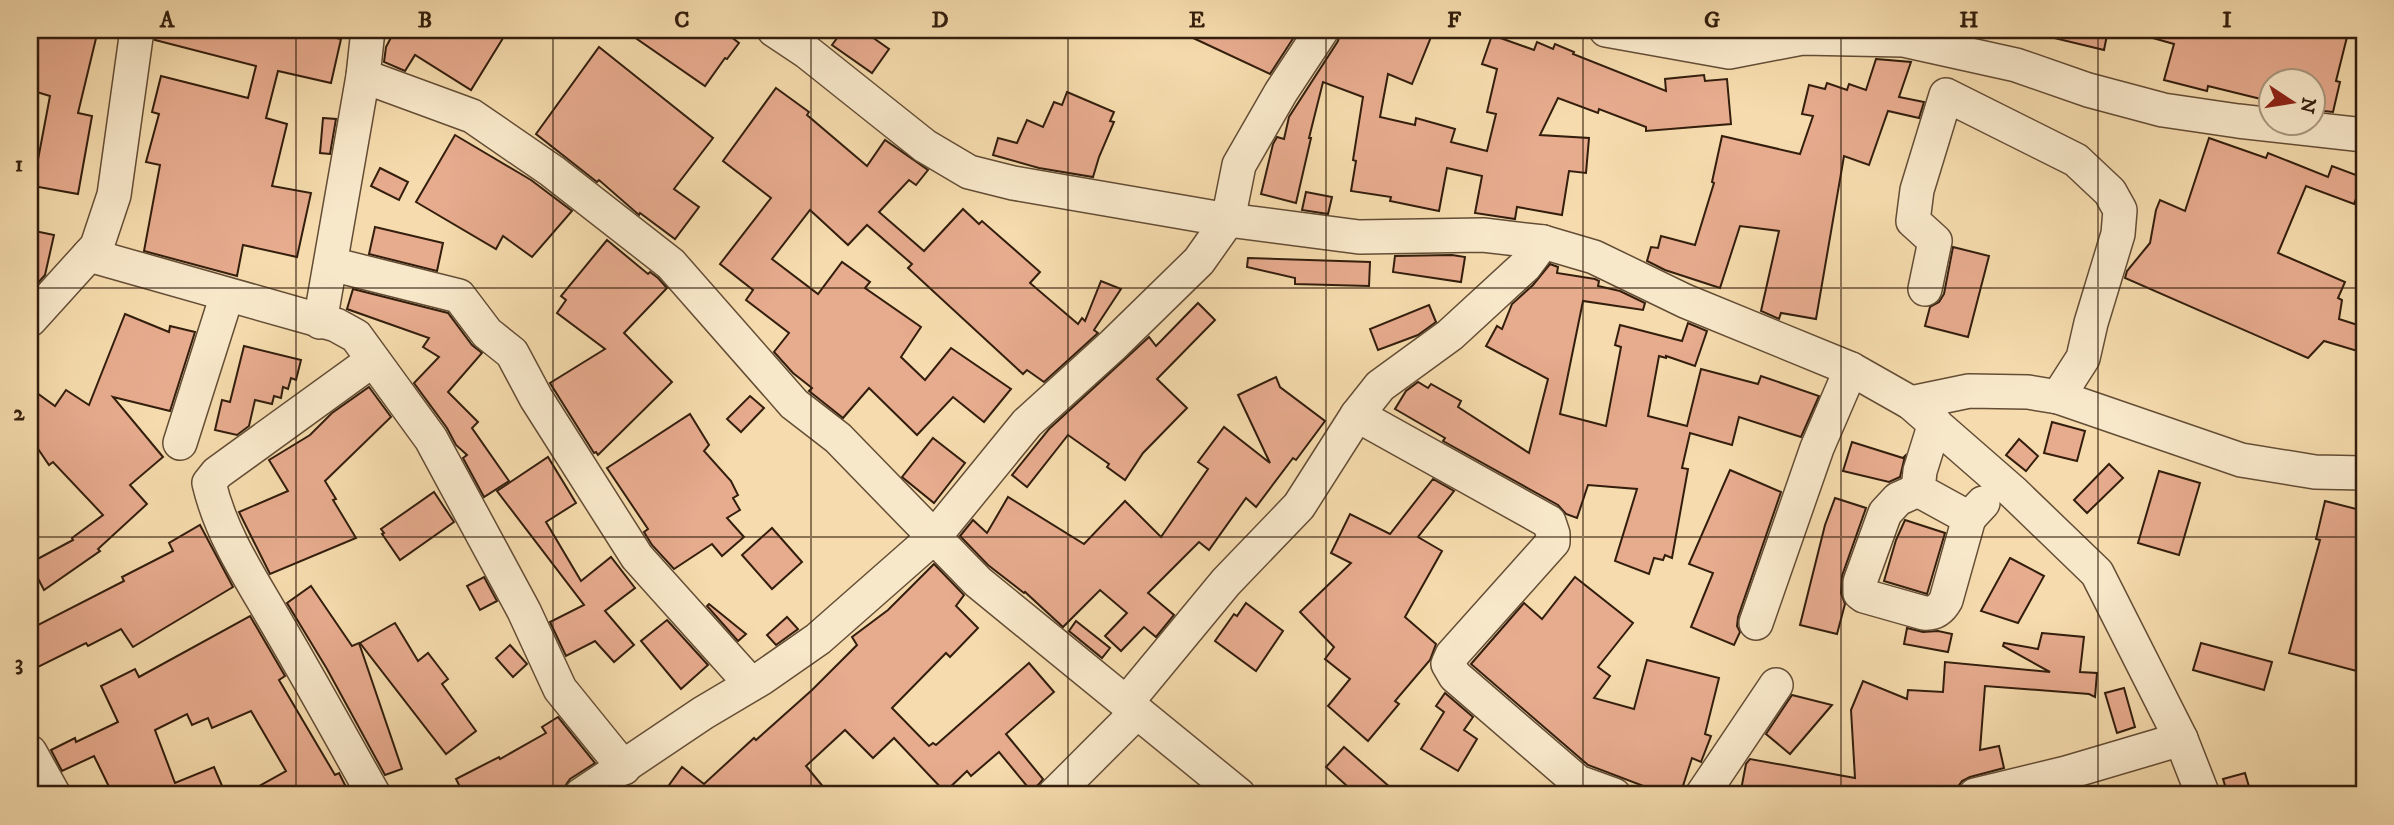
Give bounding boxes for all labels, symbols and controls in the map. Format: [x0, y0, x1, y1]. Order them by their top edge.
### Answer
text: A [159, 6, 176, 35]
text: B [418, 6, 432, 35]
text: C [674, 6, 690, 35]
text: D [931, 6, 949, 35]
text: E [1189, 6, 1205, 35]
text: F [1447, 6, 1462, 35]
text: G [1704, 6, 1720, 35]
text: H [1959, 6, 1979, 35]
text: I [2222, 6, 2232, 35]
north arrow [2258, 66, 2328, 136]
text: N [2294, 95, 2320, 116]
text: 1 [15, 150, 23, 179]
text: 2 [13, 399, 25, 428]
text: 3 [15, 649, 23, 678]

